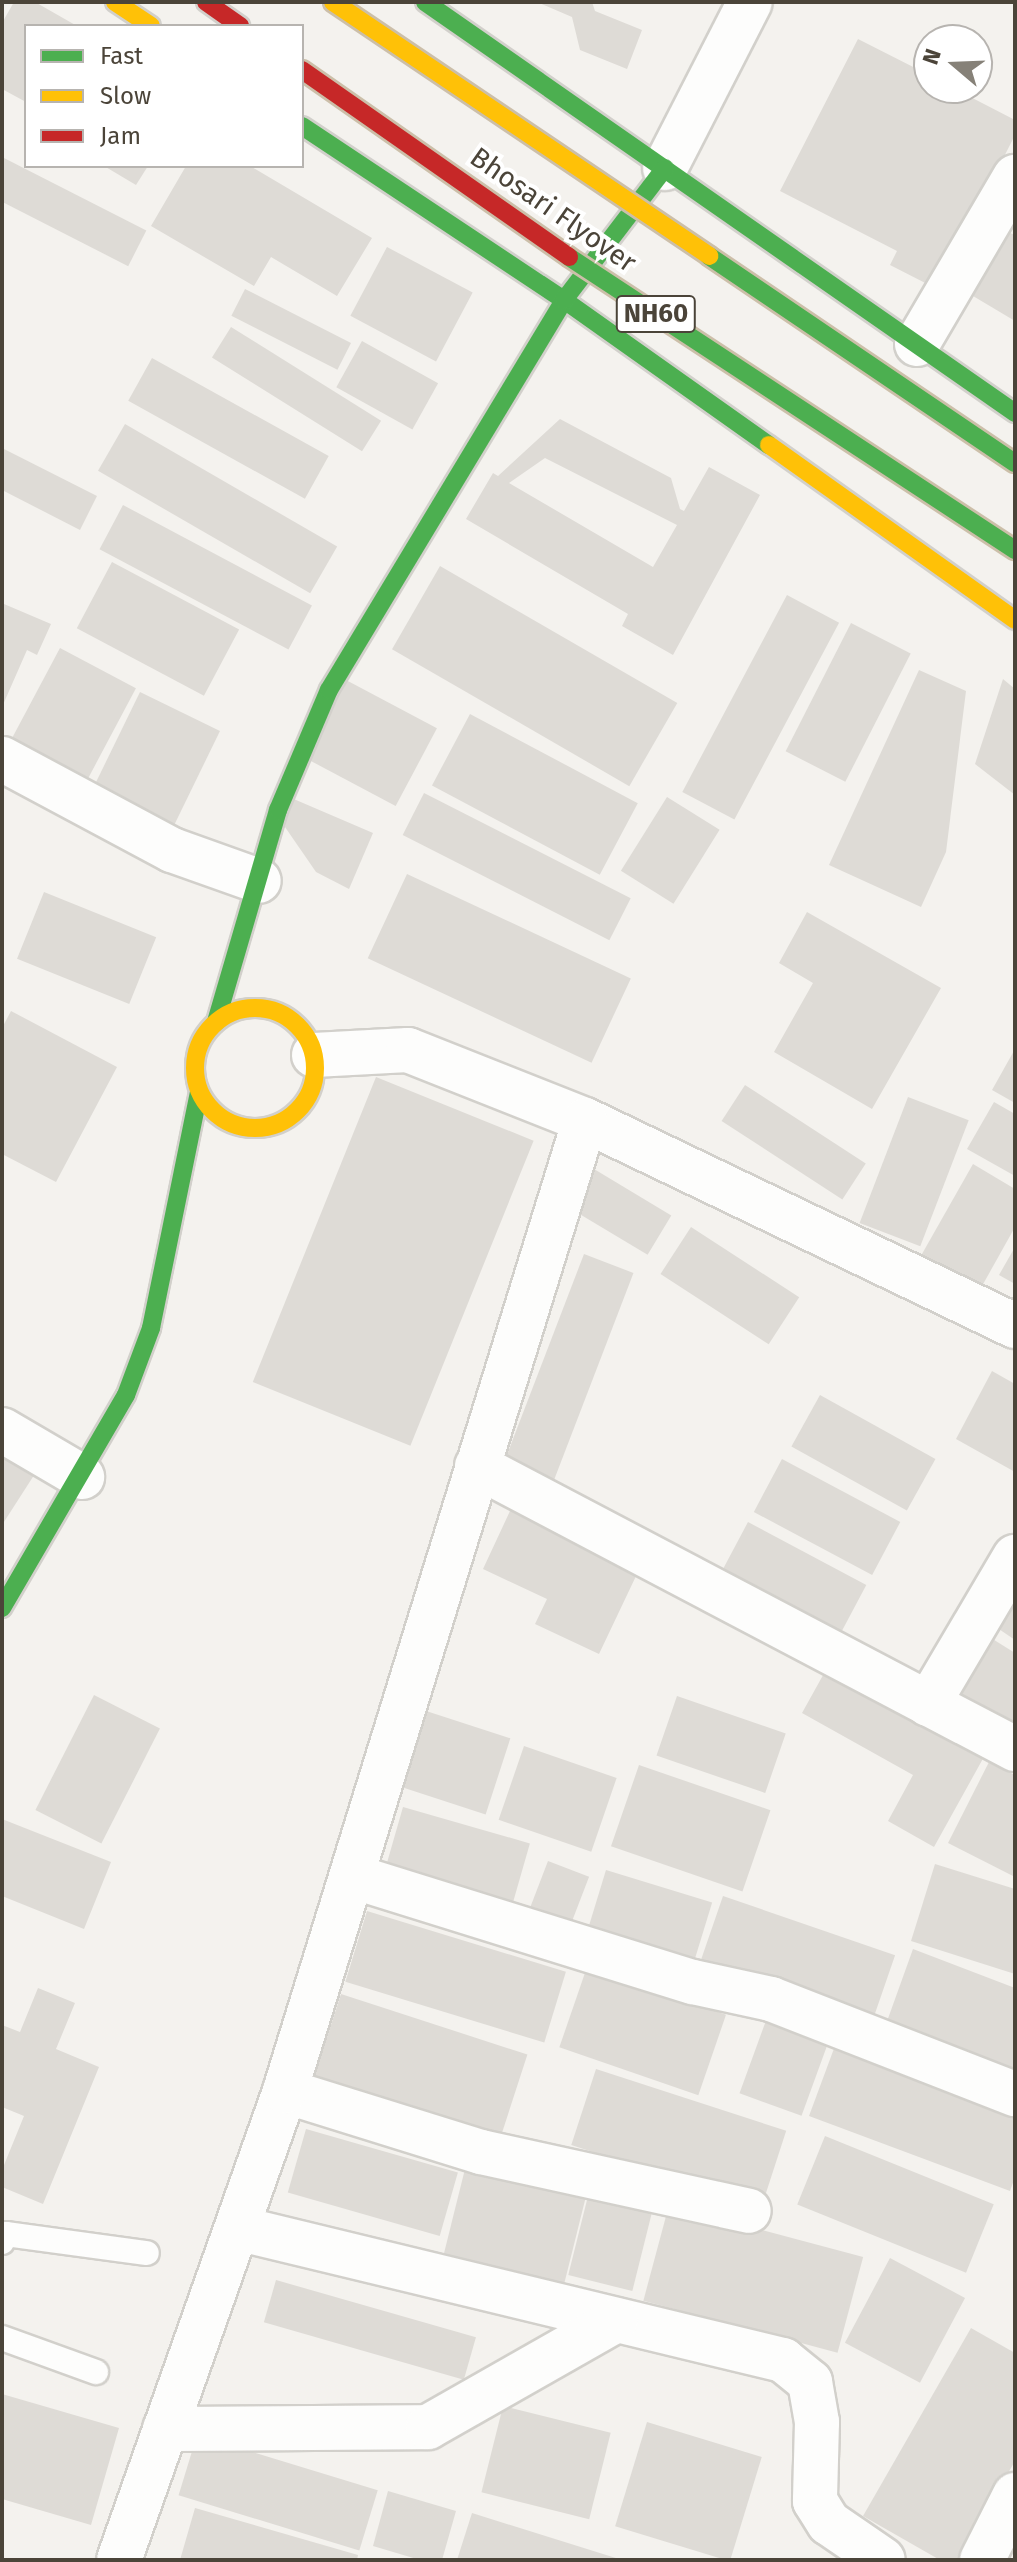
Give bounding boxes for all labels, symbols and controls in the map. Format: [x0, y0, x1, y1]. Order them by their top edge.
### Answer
legend [24, 24, 304, 168]
north arrow [913, 24, 993, 104]
text: Fast [100, 42, 143, 70]
text: N [917, 45, 947, 68]
text: Slow [100, 82, 151, 110]
text: Jam [100, 122, 141, 150]
street label: Bhosari Flyover [464, 140, 642, 280]
road number: NH60 [614, 292, 698, 336]

